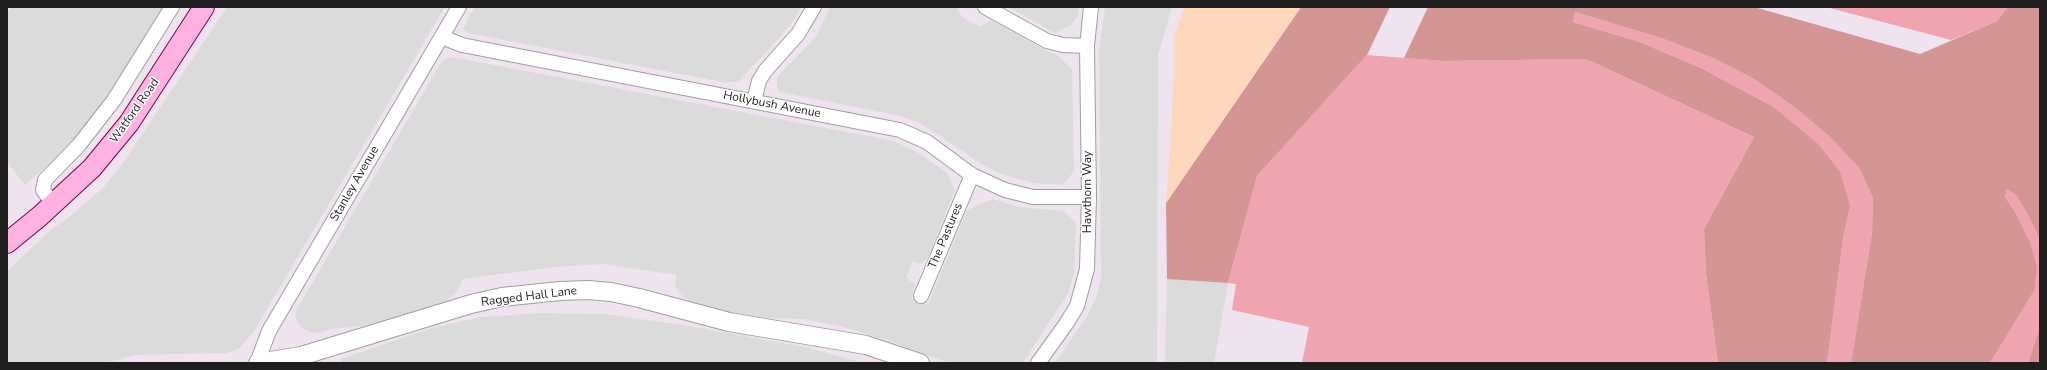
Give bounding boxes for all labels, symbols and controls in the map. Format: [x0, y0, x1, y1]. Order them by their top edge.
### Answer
street label: Watford Road [107, 76, 163, 146]
street label: Hollybush Avenue [722, 88, 822, 122]
street label: Stanley Avenue [328, 144, 382, 224]
street label: Hawthorn Way [1081, 151, 1095, 233]
street label: The Pastures [926, 201, 966, 271]
street label: Ragged Hall Lane [480, 284, 578, 310]

